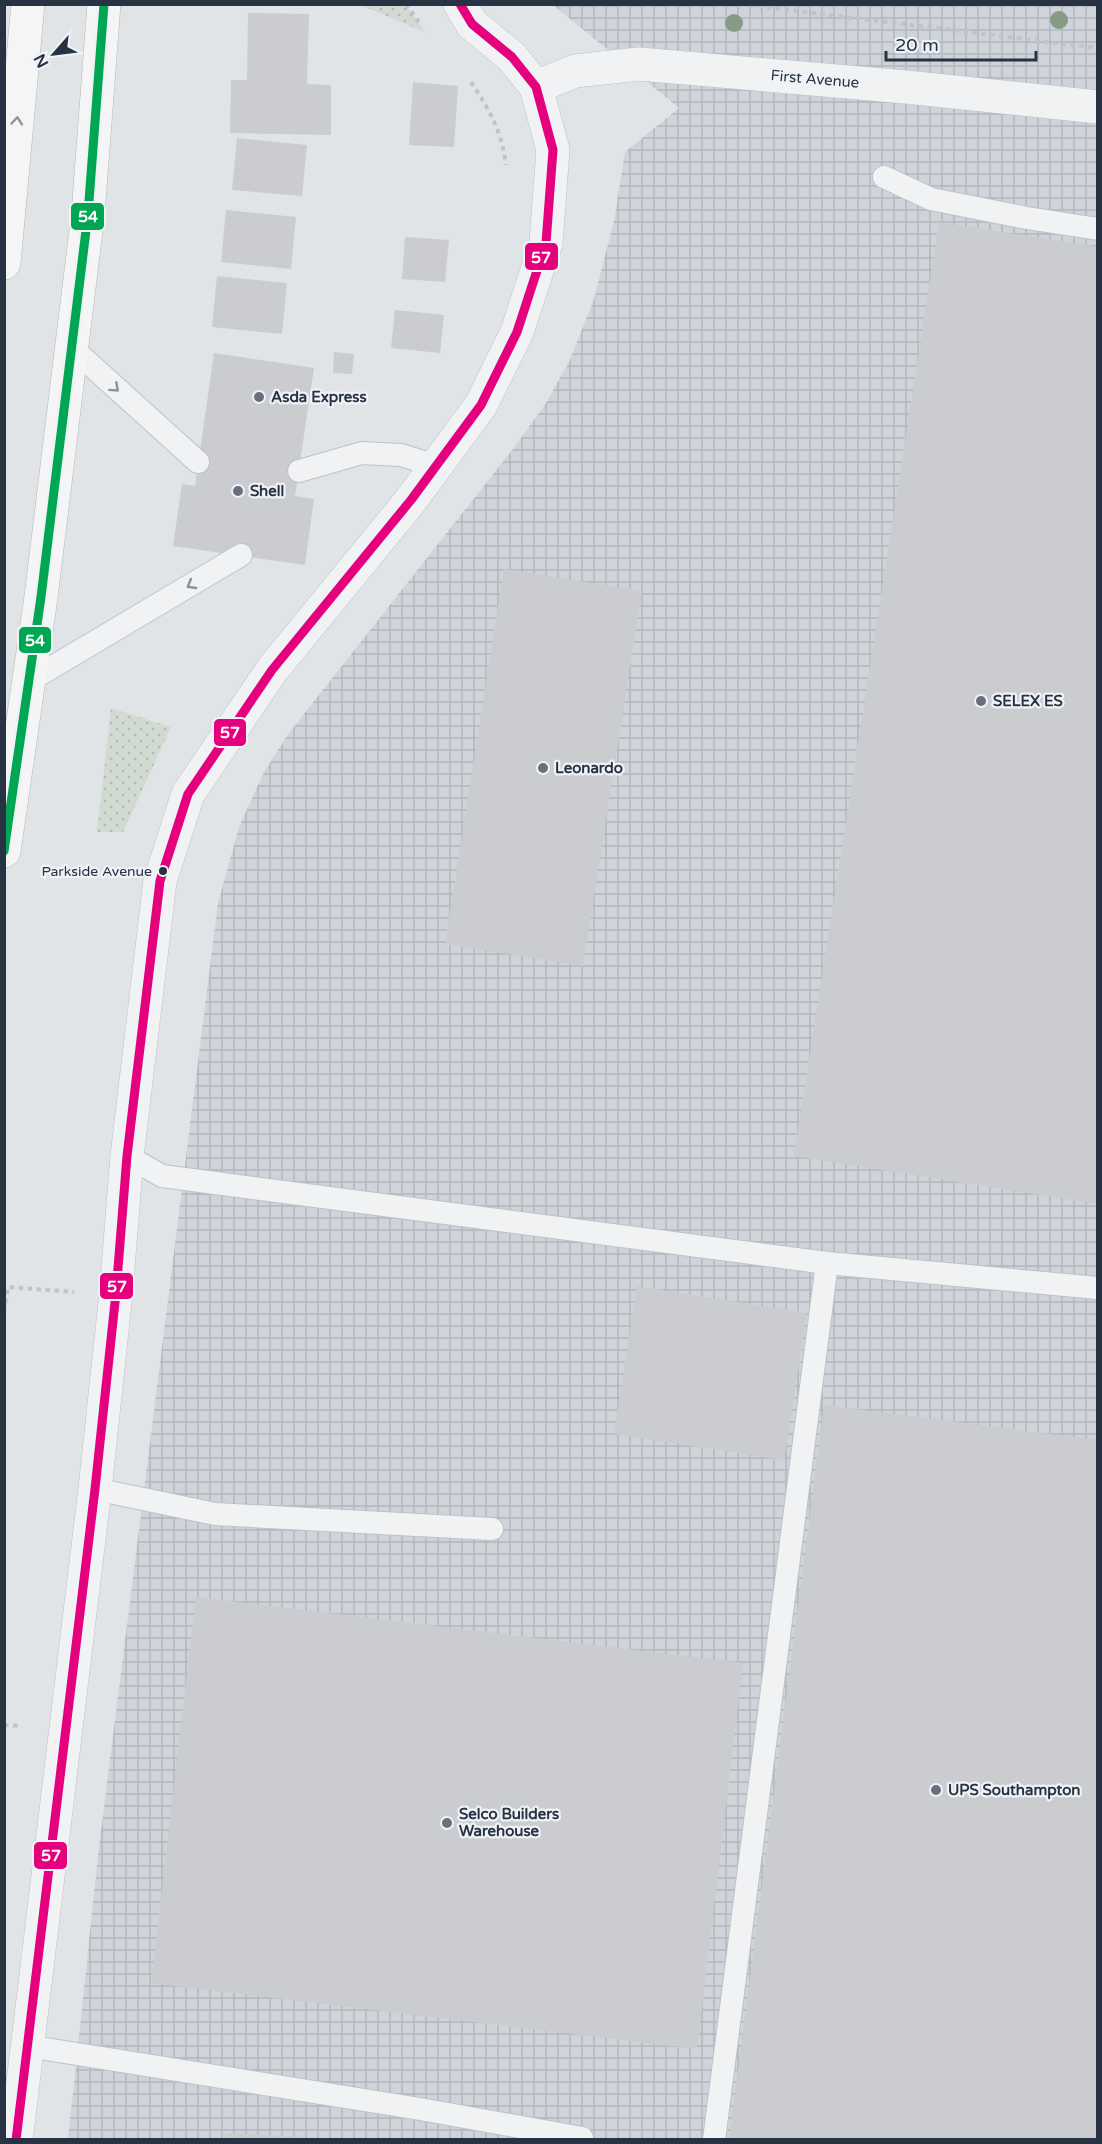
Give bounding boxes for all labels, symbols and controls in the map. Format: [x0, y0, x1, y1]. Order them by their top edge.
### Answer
north arrow [24, 24, 84, 84]
scale bar [886, 24, 1036, 62]
text: 20 m [895, 34, 939, 56]
text: N [30, 50, 53, 71]
street label: First Avenue [770, 66, 860, 92]
one-way arrow [10, 116, 23, 125]
line badge: 54 [70, 202, 105, 231]
text: 54 [78, 207, 98, 227]
line badge: 57 [524, 242, 559, 271]
text: 57 [531, 248, 551, 268]
one-way arrow [108, 381, 119, 392]
place label: Asda Express [271, 388, 367, 407]
marker: Asda Express [252, 390, 266, 404]
place label: Shell [250, 482, 284, 500]
marker: Shell [231, 484, 245, 498]
one-way arrow [187, 578, 197, 589]
line badge: 54 [18, 626, 52, 654]
text: 54 [25, 631, 45, 651]
place label: SELEX ES [993, 692, 1063, 710]
marker: SELEX ES [974, 694, 988, 708]
line badge: 57 [213, 718, 247, 747]
text: 57 [220, 723, 240, 743]
place label: Leonardo [555, 759, 623, 777]
marker: Leonardo [536, 761, 550, 775]
place label: Parkside Avenue [41, 863, 152, 880]
marker: Parkside Avenue [157, 865, 169, 877]
line badge: 57 [99, 1272, 134, 1300]
text: 57 [107, 1277, 127, 1297]
place label: UPS Southampton [948, 1781, 1080, 1800]
marker: UPS Southampton [929, 1783, 943, 1797]
place label: Selco Builders Warehouse [459, 1805, 559, 1840]
marker: Selco Builders Warehouse [440, 1816, 454, 1830]
line badge: 57 [33, 1841, 68, 1870]
text: 57 [41, 1846, 61, 1866]

